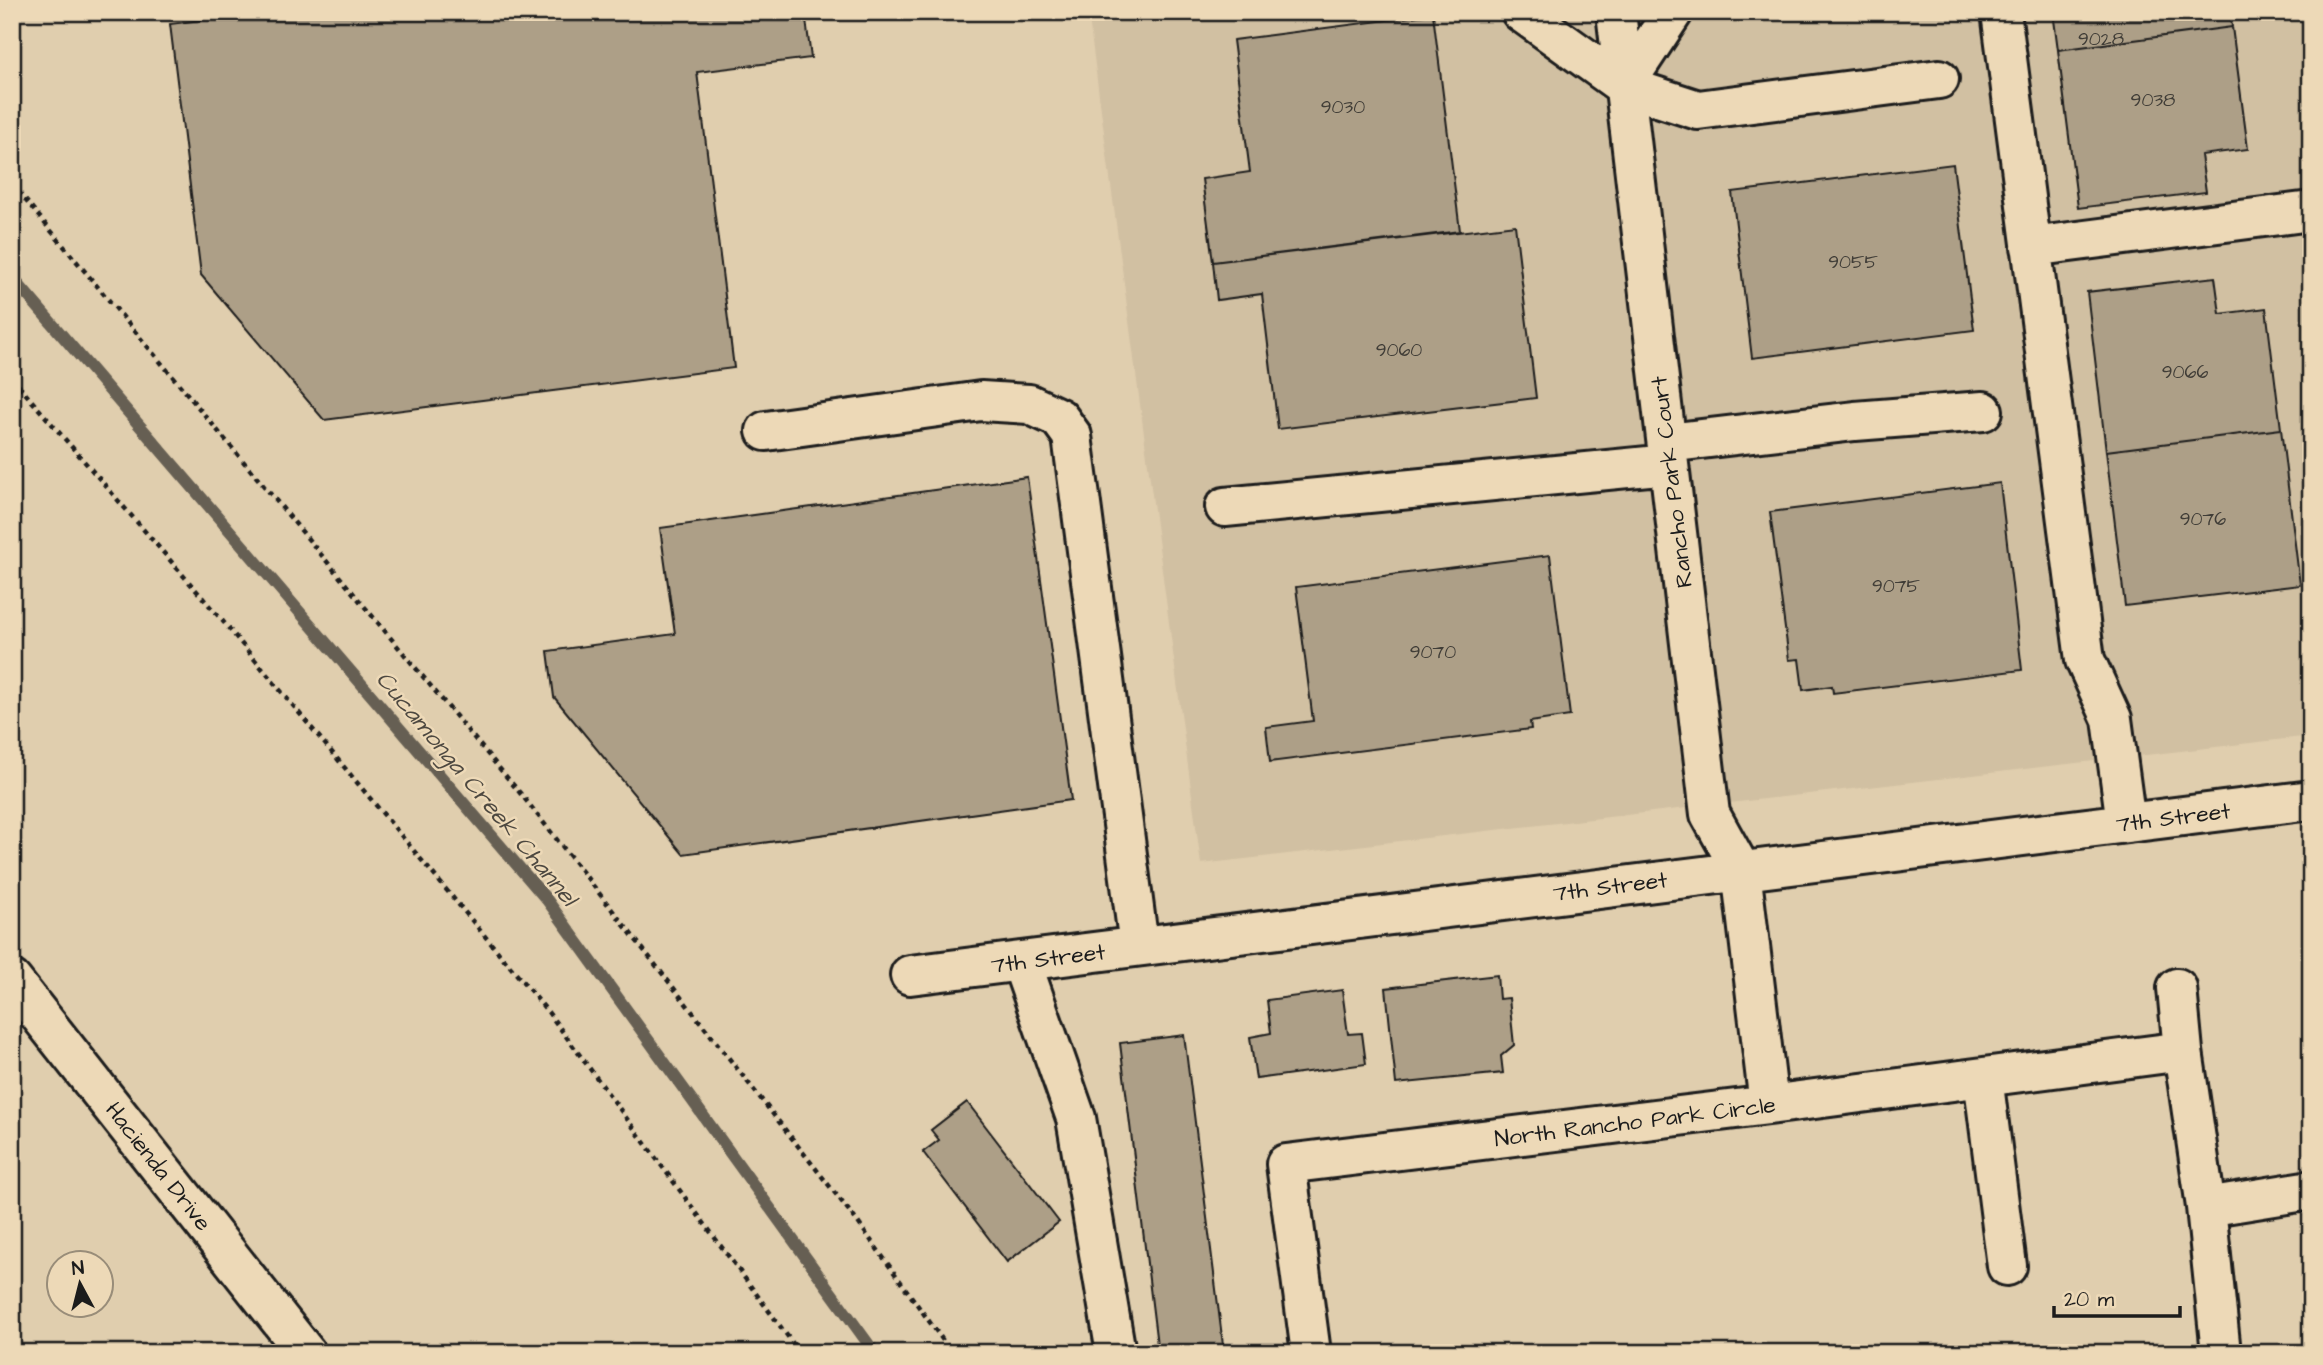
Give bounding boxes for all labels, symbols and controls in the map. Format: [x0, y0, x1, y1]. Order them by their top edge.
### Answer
house number: 9028 [2078, 26, 2124, 53]
house number: 9038 [2131, 87, 2175, 114]
house number: 9030 [1321, 94, 1365, 121]
house number: 9055 [1828, 249, 1878, 276]
house number: 9060 [1376, 337, 1422, 364]
house number: 9066 [2162, 359, 2208, 386]
street label: Rancho Park Court [1643, 374, 1701, 590]
house number: 9076 [2180, 506, 2226, 533]
house number: 9075 [1872, 573, 1921, 600]
house number: 9070 [1410, 639, 1456, 666]
water label: Cucamonga Creek Channel [367, 664, 587, 917]
street label: 7th Street [2114, 795, 2233, 841]
street label: 7th Street [1551, 864, 1670, 910]
street label: 7th Street [989, 936, 1108, 982]
street label: North Rancho Park Circle [1493, 1089, 1778, 1155]
street label: Hacienda Drive [98, 1095, 219, 1238]
north arrow [46, 1250, 116, 1320]
text: N [71, 1254, 86, 1283]
scale bar [2054, 1274, 2180, 1318]
text: 20 m [2064, 1285, 2115, 1314]

